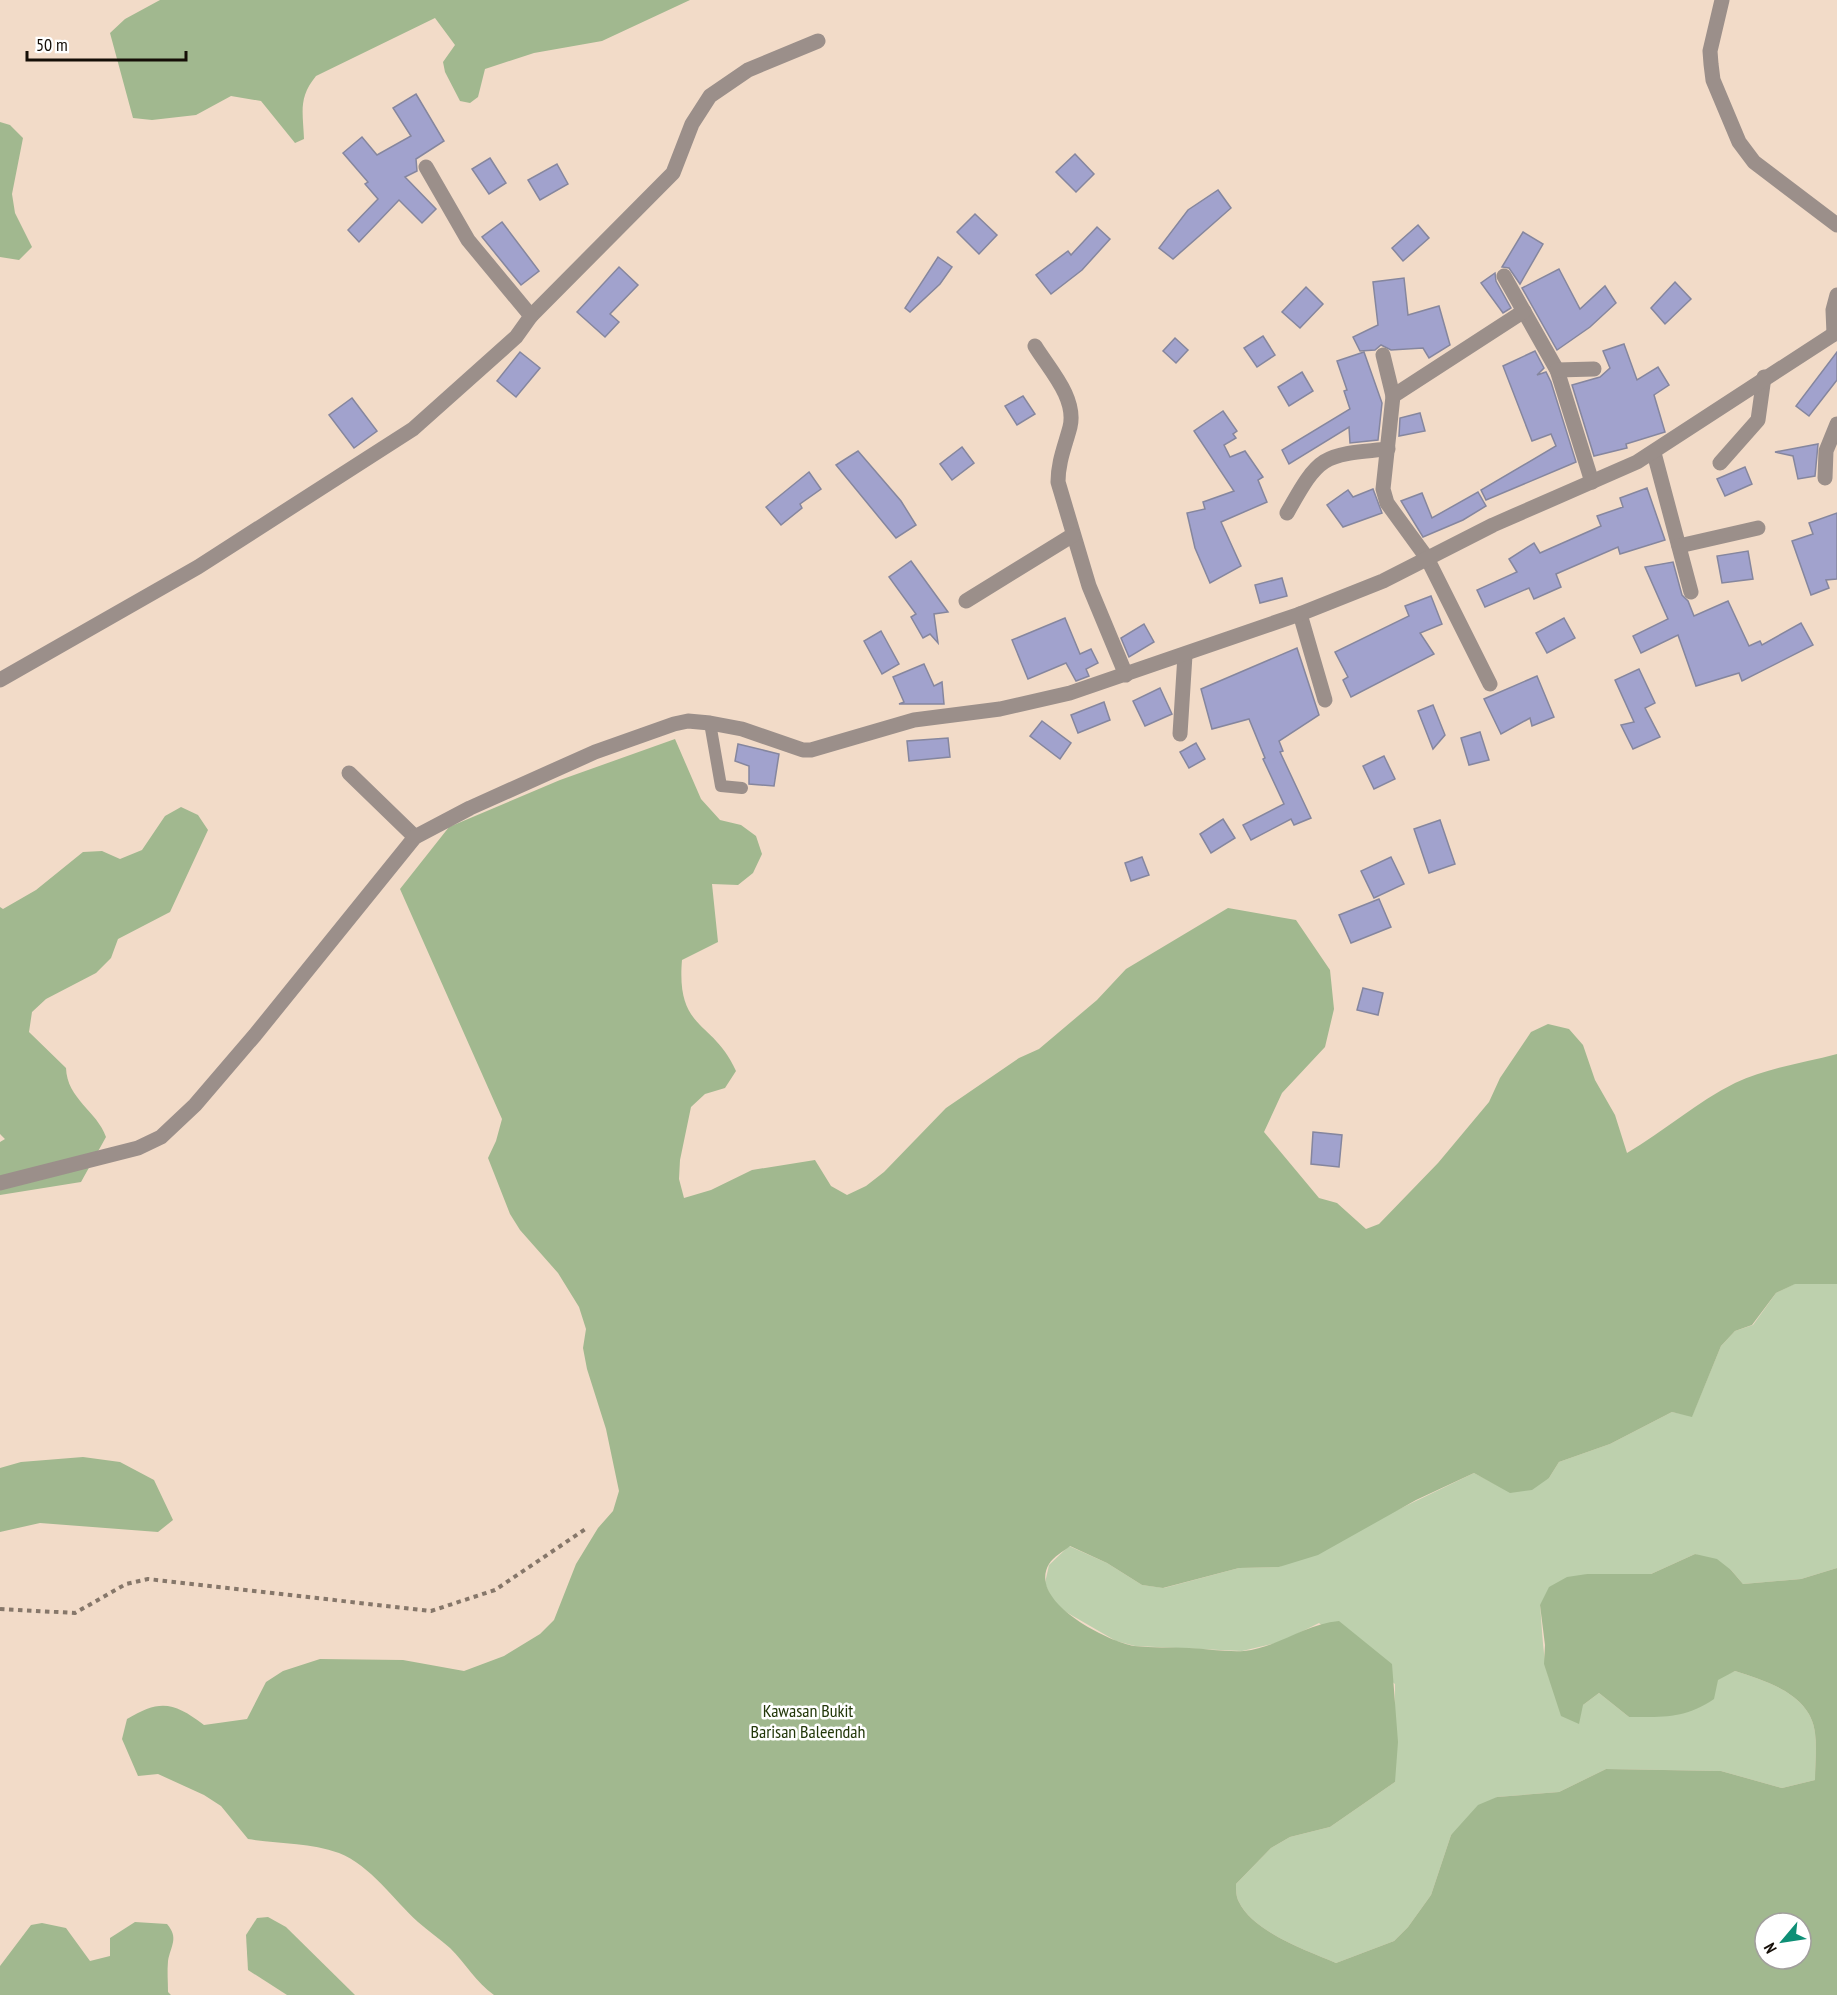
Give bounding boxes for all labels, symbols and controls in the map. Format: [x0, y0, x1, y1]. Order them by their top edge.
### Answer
scale bar [27, 24, 186, 62]
text: 50 m [36, 33, 68, 56]
park label: Kawasan Bukit Barisan Baleendah [751, 1699, 865, 1743]
north arrow [1753, 1911, 1813, 1971]
text: N [1759, 1940, 1781, 1957]

